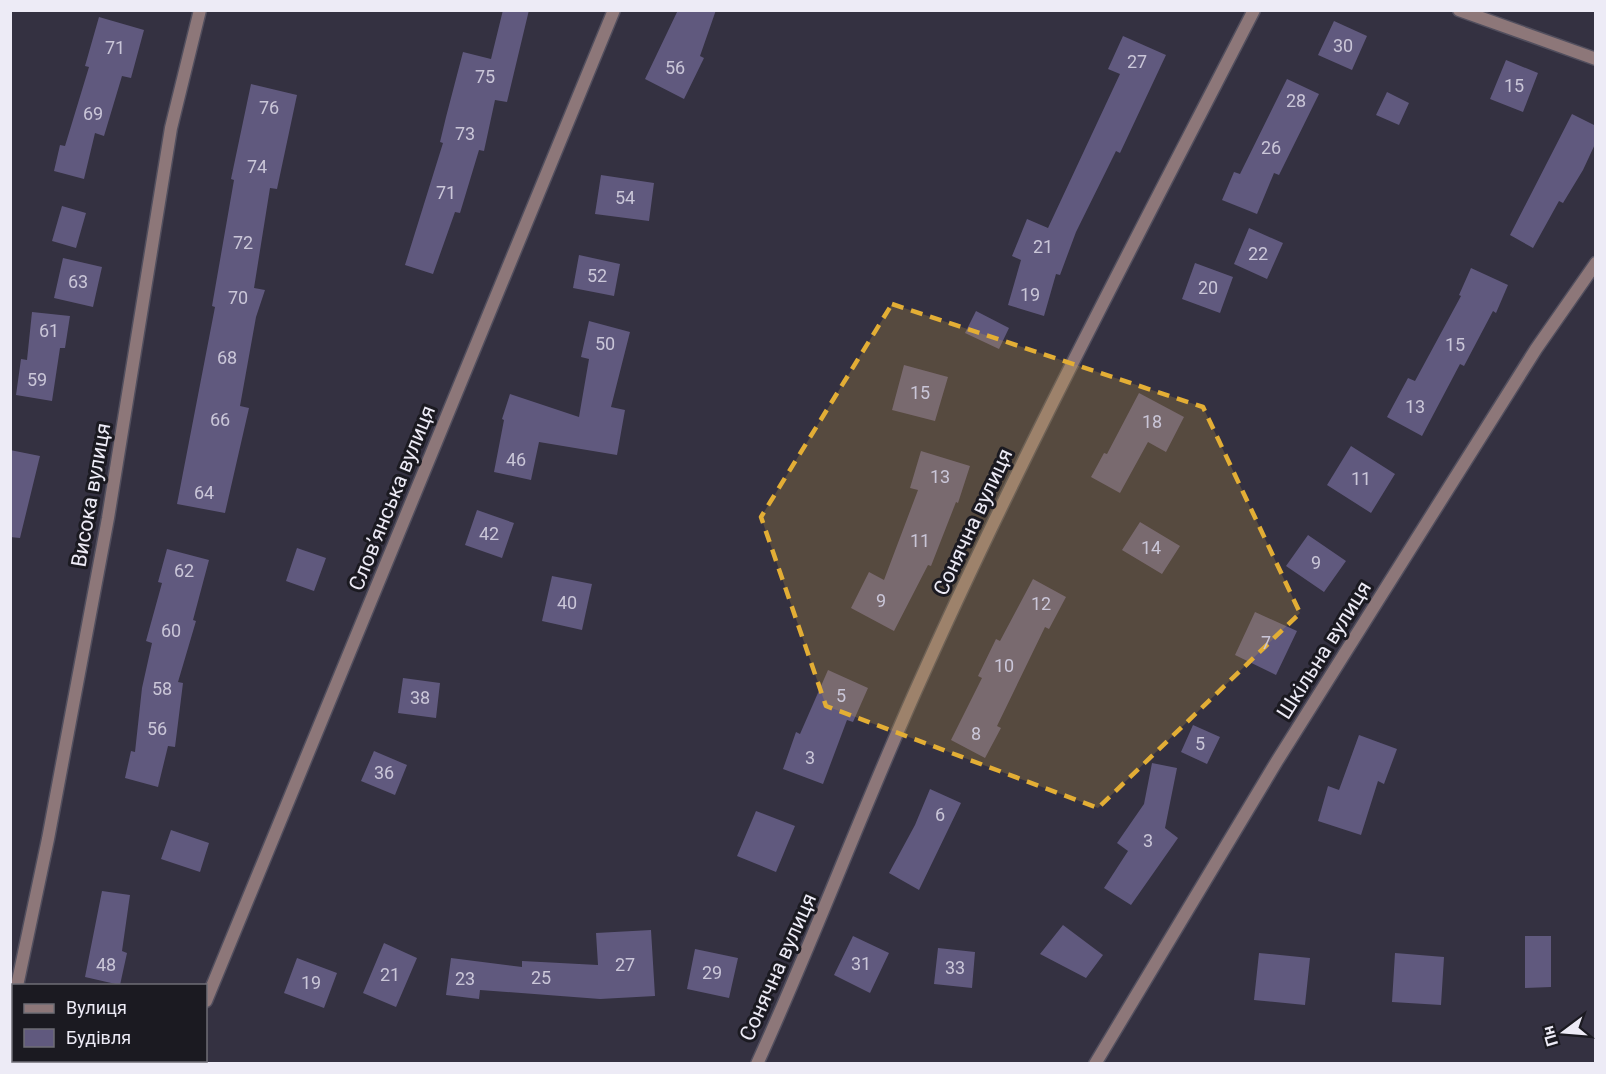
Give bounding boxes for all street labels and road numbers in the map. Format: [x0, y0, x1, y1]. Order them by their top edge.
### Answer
street label: Слов’янська вулиця [344, 402, 440, 594]
street label: Висока вулиця [67, 421, 115, 569]
street label: Сонячна вулиця [928, 445, 1018, 599]
street label: Шкільна вулиця [1272, 577, 1376, 723]
street label: Сонячна вулиця [735, 889, 821, 1045]

